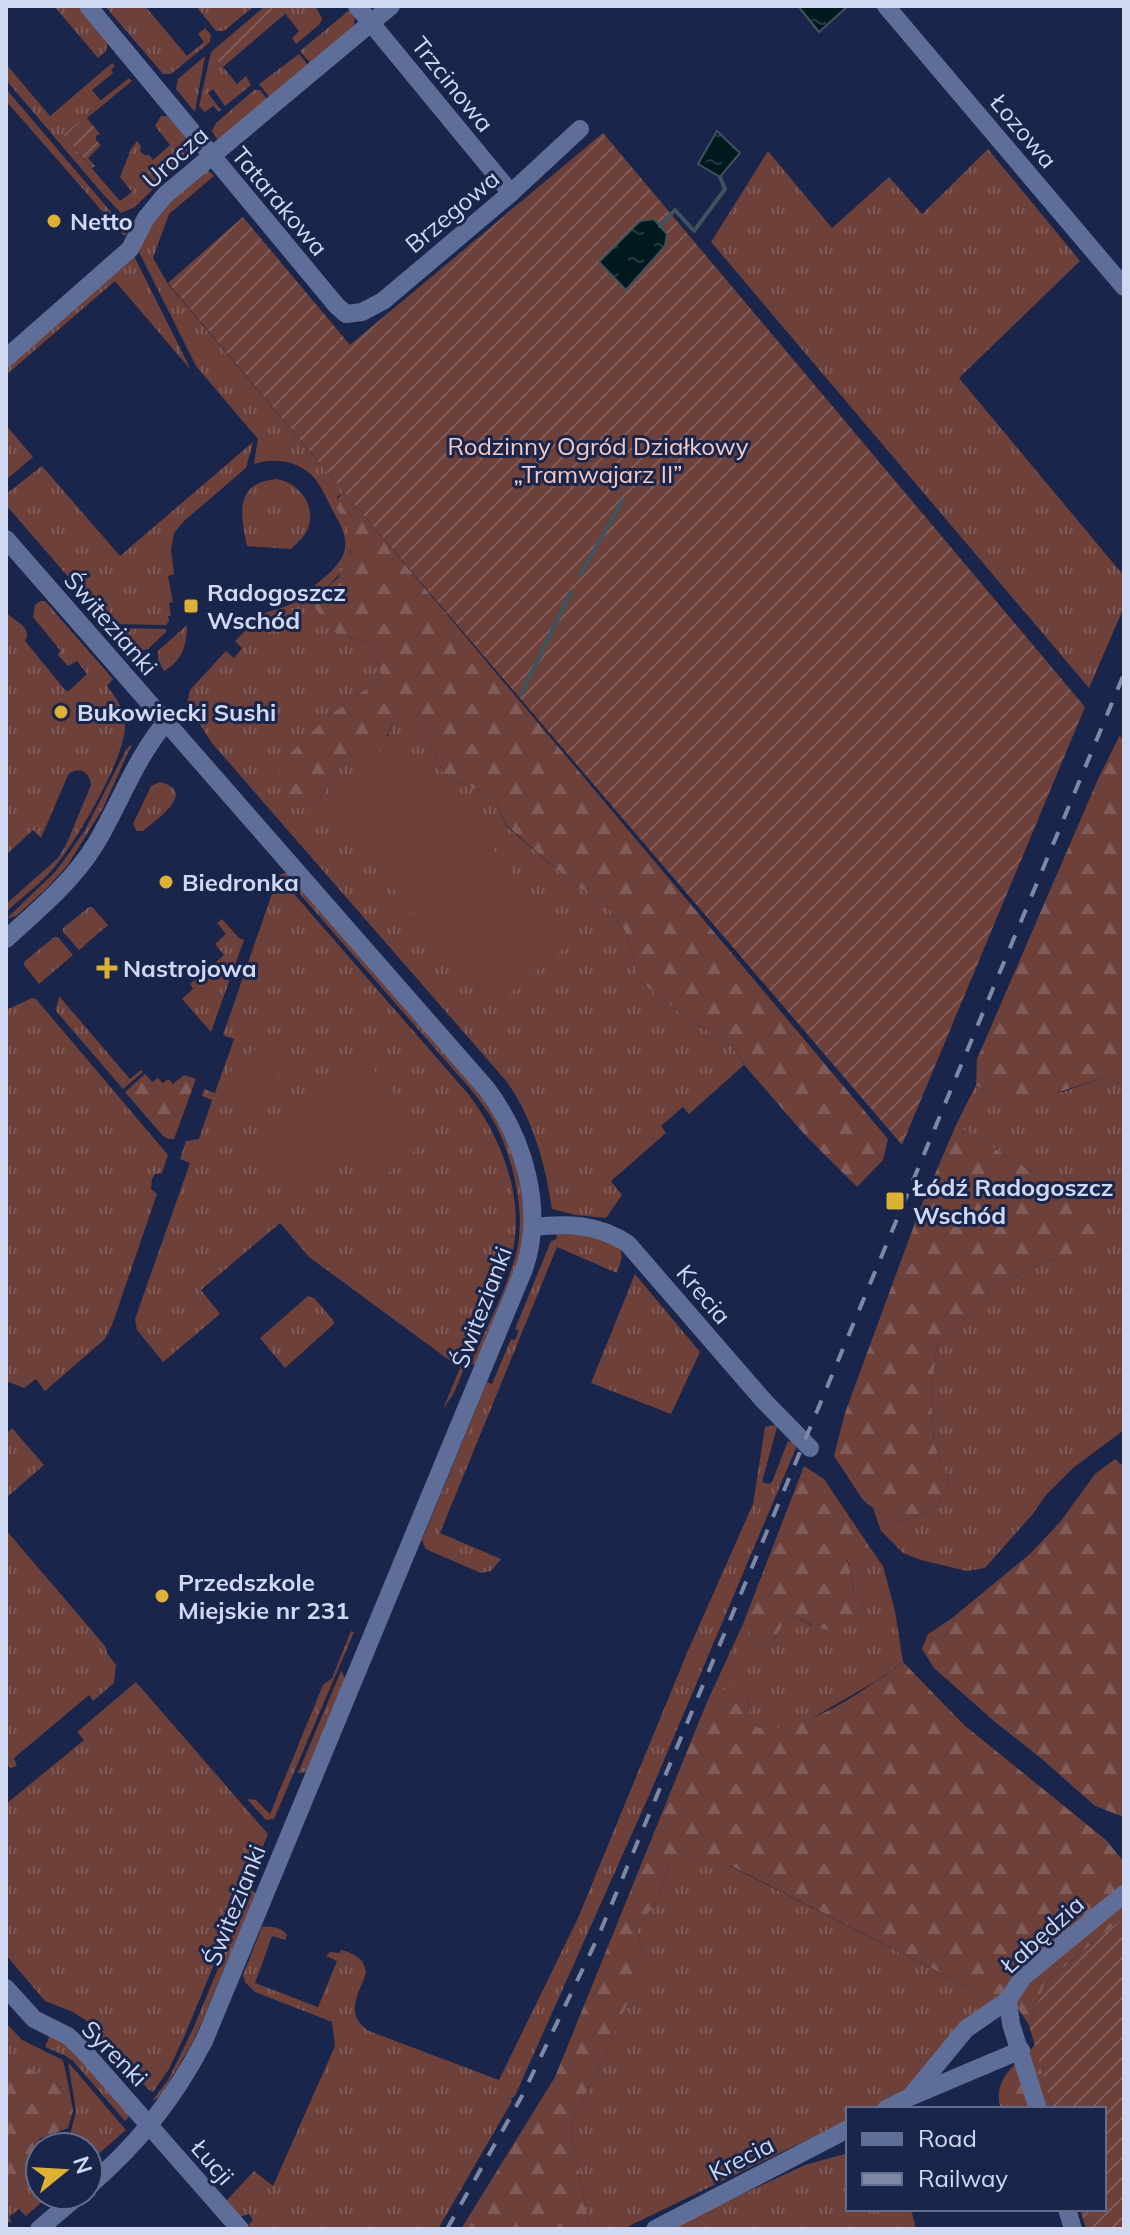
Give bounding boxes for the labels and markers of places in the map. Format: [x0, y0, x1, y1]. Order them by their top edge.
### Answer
place label: Netto [70, 206, 133, 236]
marker: Netto [45, 212, 63, 230]
place label: Radogoszcz Wschód [207, 577, 346, 635]
marker: Radogoszcz Wschód [182, 597, 200, 615]
place label: Bukowiecki Sushi [77, 697, 276, 727]
marker: Bukowiecki Sushi [52, 703, 70, 721]
place label: Biedronka [182, 867, 299, 897]
marker: Biedronka [157, 873, 175, 891]
place label: Nastrojowa [123, 953, 257, 983]
marker: Nastrojowa [98, 959, 116, 977]
place label: Łódź Radogoszcz Wschód [912, 1172, 1113, 1230]
marker: Łódź Radogoszcz Wschód [884, 1190, 906, 1212]
place label: Przedszkole Miejskie nr 231 [178, 1567, 350, 1625]
marker: Przedszkole Miejskie nr 231 [153, 1587, 171, 1605]

